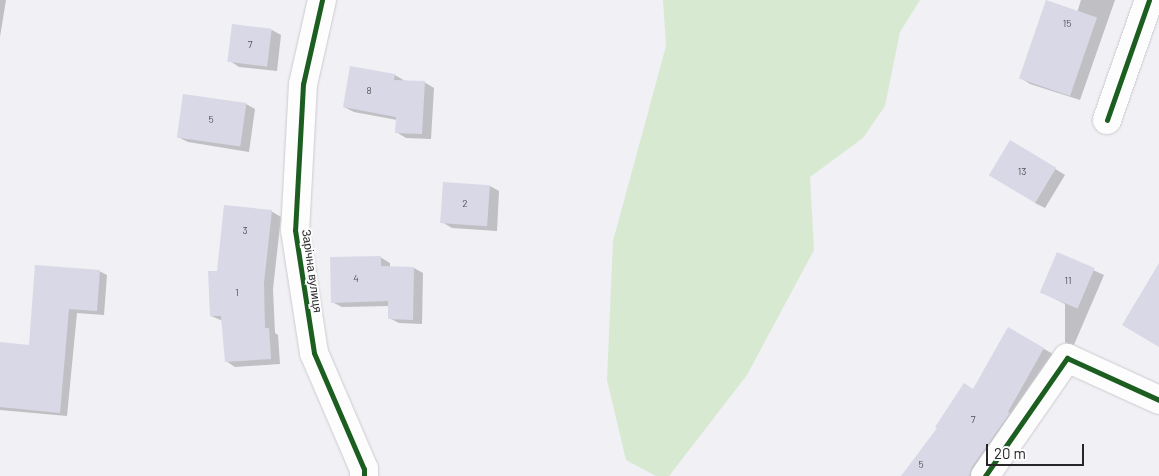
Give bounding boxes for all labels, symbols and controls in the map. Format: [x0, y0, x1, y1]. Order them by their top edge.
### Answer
house number: 15 [1063, 18, 1071, 30]
house number: 7 [248, 39, 252, 51]
house number: 8 [366, 85, 372, 97]
house number: 5 [208, 114, 214, 126]
house number: 13 [1018, 166, 1026, 178]
house number: 2 [462, 198, 468, 210]
house number: 3 [242, 225, 248, 237]
street label: Зарічна вулиця [299, 228, 325, 314]
house number: 4 [353, 273, 359, 285]
house number: 11 [1064, 275, 1072, 287]
house number: 1 [235, 287, 239, 299]
house number: 7 [971, 414, 975, 426]
scale bar [989, 434, 1086, 466]
text: 20 m [994, 444, 1026, 462]
house number: 5 [918, 459, 924, 471]

